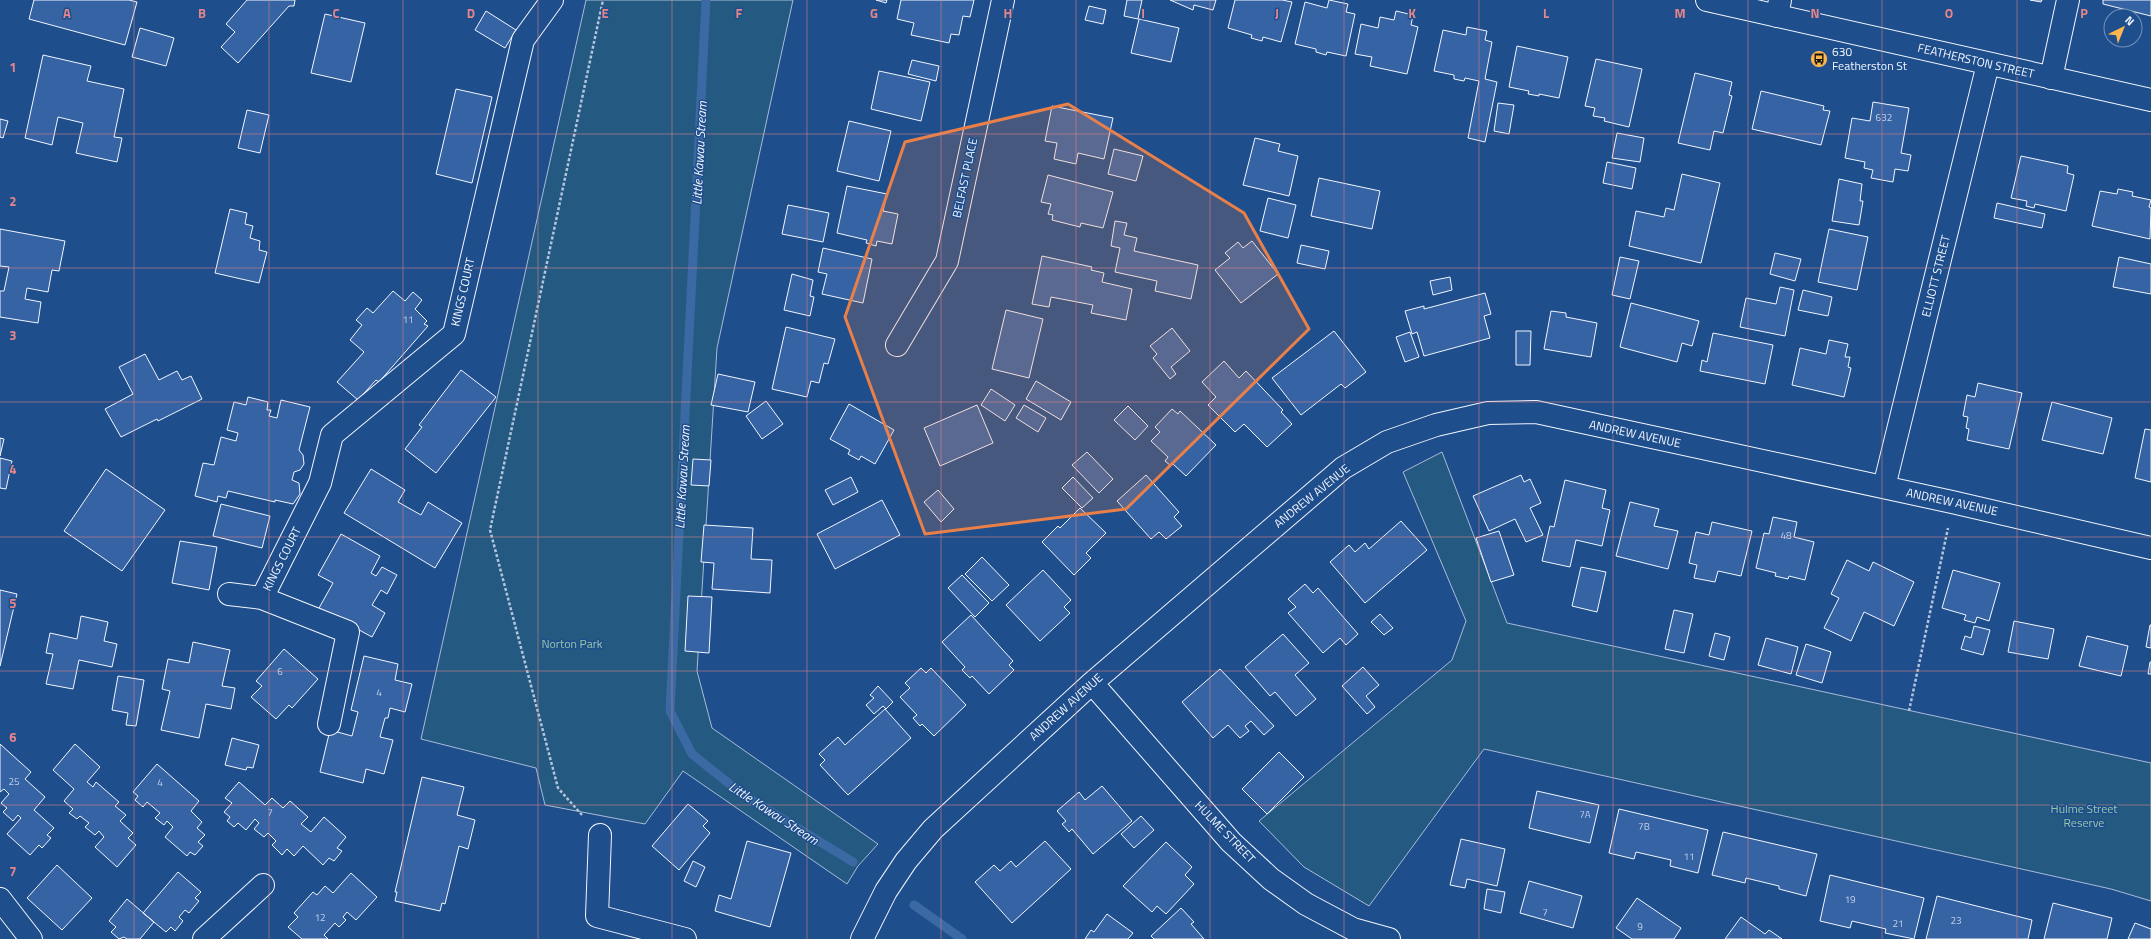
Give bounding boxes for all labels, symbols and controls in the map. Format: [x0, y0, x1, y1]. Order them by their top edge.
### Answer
text: A [63, 3, 71, 23]
text: B [198, 3, 206, 23]
text: C [332, 3, 340, 23]
text: D [467, 3, 475, 23]
text: E [601, 3, 609, 23]
text: F [736, 3, 743, 23]
text: G [870, 3, 878, 23]
text: H [1004, 3, 1012, 23]
text: I [1141, 3, 1145, 23]
text: J [1275, 3, 1279, 23]
text: K [1408, 3, 1416, 23]
text: L [1543, 3, 1549, 23]
text: M [1674, 3, 1686, 23]
text: N [1810, 3, 1820, 23]
text: O [1945, 3, 1953, 23]
text: P [2080, 3, 2088, 23]
north arrow [2103, 8, 2143, 48]
text: N [2122, 12, 2138, 29]
street label: FEATHERSTON STREET [1916, 38, 2037, 83]
place label: 630 Featherston St [1832, 42, 1908, 75]
bus stop icon: 630 Featherston St [1809, 49, 1829, 69]
text: 1 [9, 57, 17, 77]
water label: Little Kawau Stream [686, 100, 712, 205]
house number: 632 [1876, 110, 1892, 125]
street label: BELFAST PLACE [947, 136, 982, 220]
text: 2 [9, 191, 17, 211]
street label: ELLIOTT STREET [1916, 232, 1955, 319]
street label: KINGS COURT [445, 255, 480, 328]
house number: 11 [402, 312, 414, 327]
text: 3 [9, 325, 17, 345]
street label: ANDREW AVENUE [1588, 415, 1683, 453]
water label: Little Kawau Stream [669, 424, 695, 529]
text: 4 [9, 459, 17, 479]
street label: ANDREW AVENUE [1269, 459, 1354, 532]
street label: ANDREW AVENUE [1905, 483, 2000, 521]
street label: KINGS COURT [257, 523, 306, 594]
house number: 48 [1780, 528, 1792, 543]
text: 5 [9, 593, 17, 613]
park label: Norton Park [541, 634, 603, 653]
house number: 6 [277, 664, 283, 679]
street label: ANDREW AVENUE [1025, 668, 1107, 745]
house number: 4 [376, 685, 382, 700]
text: 6 [9, 727, 17, 747]
house number: 25 [8, 774, 20, 789]
house number: 4 [157, 775, 163, 790]
water label: Little Kawau Stream [725, 776, 824, 850]
street label: HULME STREET [1190, 796, 1261, 868]
park label: Hulme Street Reserve [2051, 799, 2118, 832]
house number: 7 [267, 805, 273, 820]
house number: 7A [1579, 807, 1591, 822]
house number: 7B [1638, 819, 1650, 834]
house number: 11 [1683, 849, 1695, 864]
text: 7 [9, 861, 17, 881]
house number: 19 [1844, 892, 1856, 907]
house number: 7 [1542, 905, 1548, 920]
house number: 12 [314, 910, 326, 925]
house number: 23 [1950, 913, 1962, 928]
house number: 21 [1892, 916, 1904, 931]
house number: 9 [1637, 919, 1643, 934]

